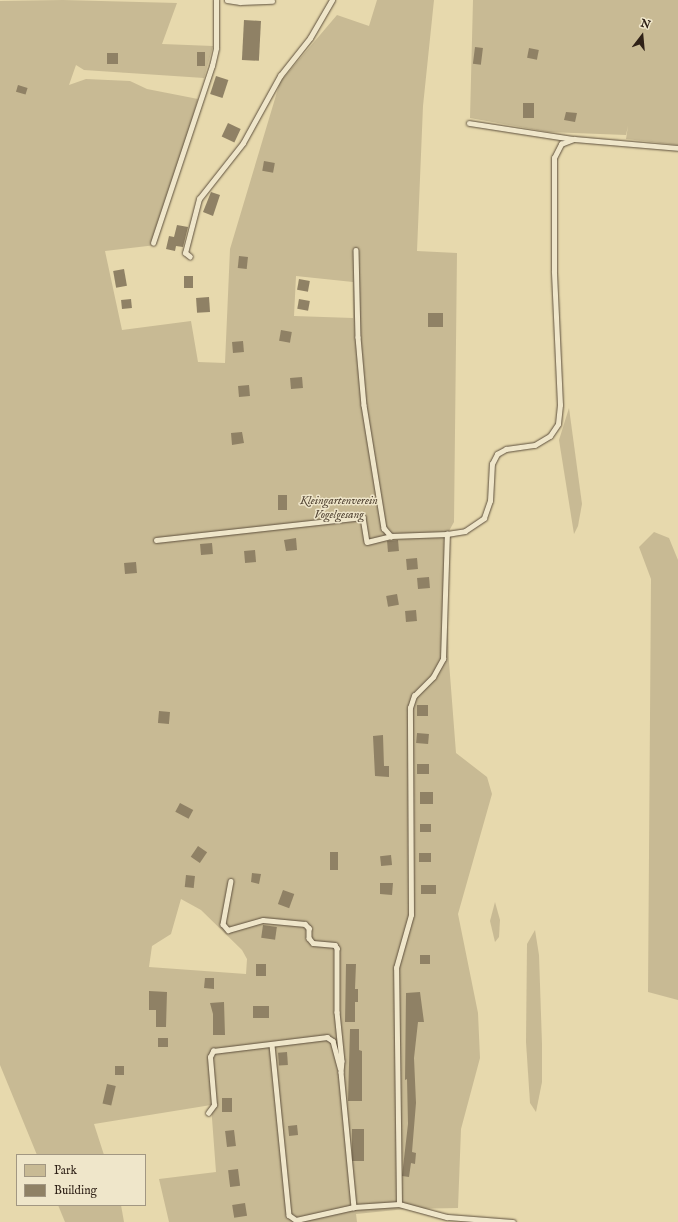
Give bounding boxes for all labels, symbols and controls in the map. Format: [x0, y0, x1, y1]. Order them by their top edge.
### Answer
north arrow [622, 16, 662, 56]
text: N [639, 16, 652, 33]
park label: Kleingartenverein Vogelgesang [300, 494, 378, 522]
legend [16, 1154, 146, 1206]
text: Park [54, 1163, 77, 1178]
text: Building [54, 1183, 97, 1198]

